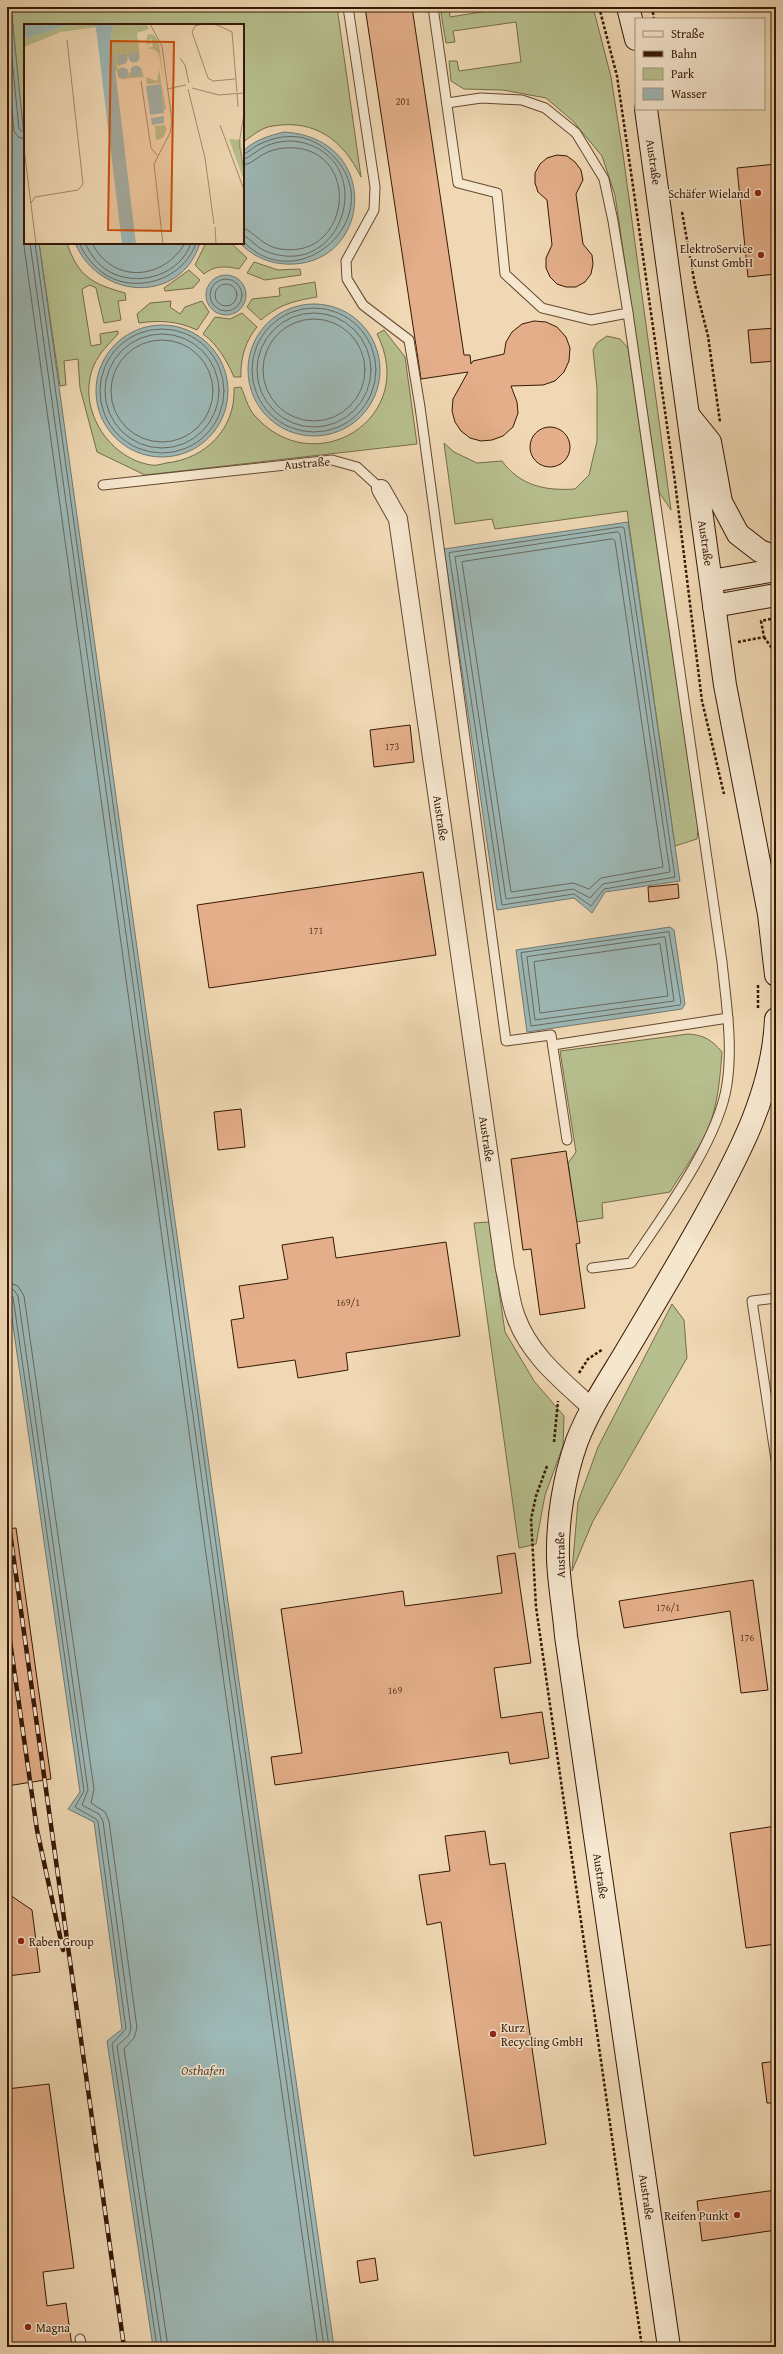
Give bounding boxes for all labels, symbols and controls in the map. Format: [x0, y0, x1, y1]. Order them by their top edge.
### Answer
legend [635, 18, 765, 110]
inset map [24, 24, 244, 244]
text: Straße [671, 25, 705, 42]
text: Bahn [671, 45, 697, 62]
text: Park [671, 65, 695, 82]
text: Wasser [671, 85, 707, 102]
house number: 201 [396, 94, 410, 109]
street label: Austraße [642, 138, 666, 186]
place label: Schäfer Wieland [668, 185, 751, 202]
marker: Schäfer Wieland [753, 188, 763, 198]
place label: ElektroService Kunst GmbH [680, 240, 753, 271]
marker: ElektroService Kunst GmbH [756, 250, 766, 260]
street label: Austraße [283, 452, 331, 473]
street label: Austraße [694, 519, 718, 567]
house number: 173 [385, 739, 399, 754]
street label: Austraße [429, 794, 453, 842]
house number: 171 [309, 923, 323, 938]
street label: Austraße [475, 1115, 499, 1163]
house number: 169/1 [336, 1295, 360, 1310]
street label: Austraße [551, 1532, 569, 1578]
house number: 176/1 [656, 1600, 680, 1615]
house number: 176 [740, 1630, 754, 1645]
house number: 169 [388, 1683, 402, 1698]
street label: Austraße [589, 1852, 613, 1900]
place label: Raben Group [29, 1933, 94, 1950]
marker: Raben Group [16, 1936, 26, 1946]
place label: Kurz Recycling GmbH [501, 2019, 583, 2050]
marker: Kurz Recycling GmbH [488, 2029, 498, 2039]
water label: Osthafen [181, 2061, 225, 2080]
street label: Austraße [635, 2173, 659, 2221]
place label: Reifen Punkt [664, 2207, 730, 2224]
marker: Reifen Punkt [732, 2210, 742, 2220]
place label: Magna [36, 2319, 70, 2336]
marker: Magna [23, 2322, 33, 2332]

